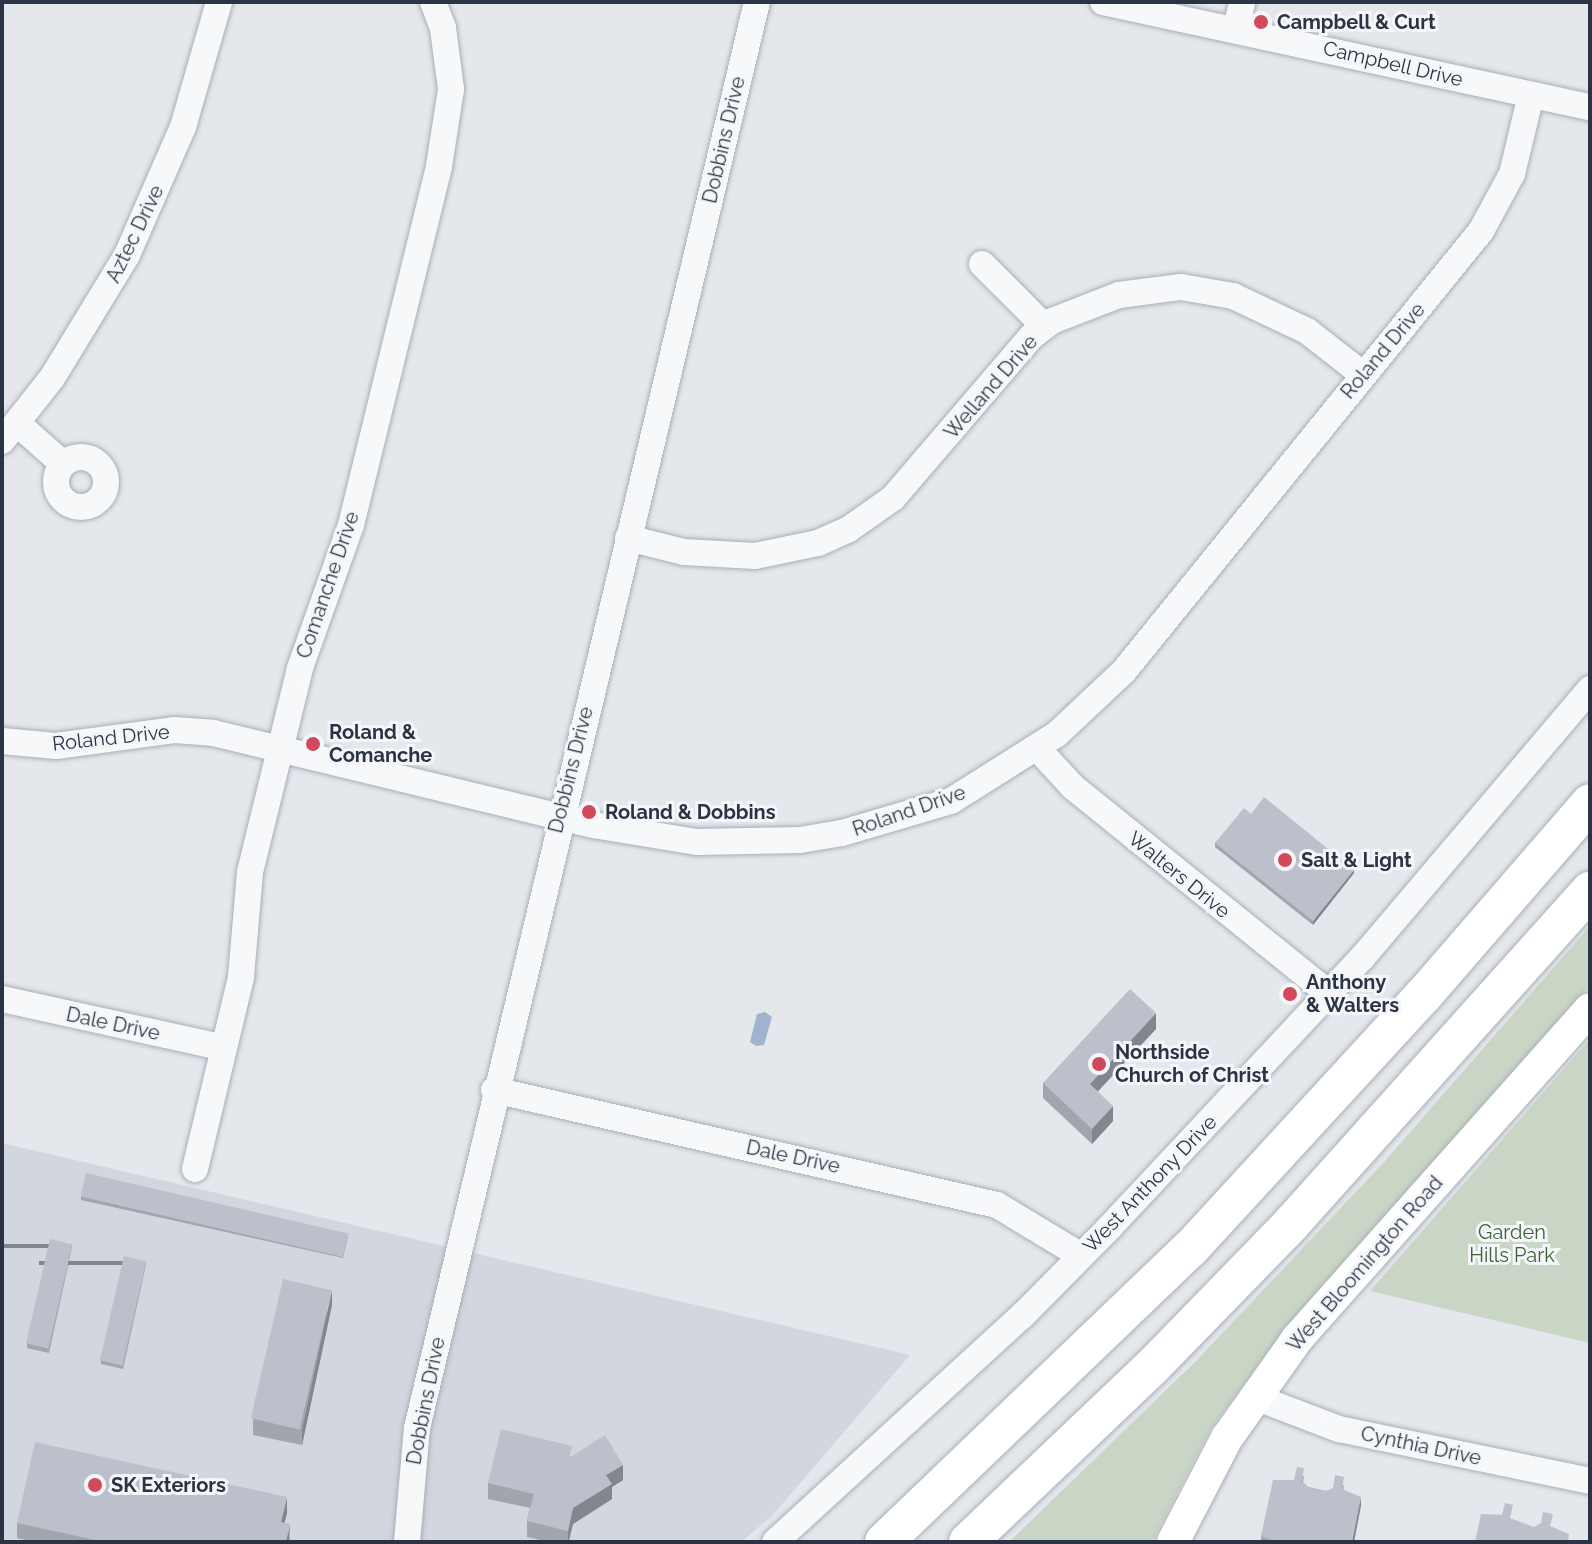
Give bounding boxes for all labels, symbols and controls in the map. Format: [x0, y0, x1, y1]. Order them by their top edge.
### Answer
place label: Campbell & Curt [1277, 10, 1436, 34]
marker: Campbell & Curt [1252, 13, 1270, 31]
street label: Campbell Drive [1321, 36, 1465, 92]
street label: Dobbins Drive [698, 74, 750, 206]
street label: Aztec Drive [101, 181, 169, 287]
street label: Roland Drive [1336, 298, 1430, 404]
street label: Welland Drive [939, 330, 1043, 444]
street label: Comanche Drive [292, 508, 364, 662]
street label: Dobbins Drive [544, 704, 598, 836]
street label: Roland Drive [51, 720, 171, 756]
place label: Roland & Comanche [329, 720, 432, 767]
marker: Roland & Comanche [304, 735, 322, 753]
street label: Roland Drive [849, 780, 969, 842]
place label: Roland & Dobbins [605, 800, 776, 824]
marker: Roland & Dobbins [580, 803, 598, 821]
street label: Walters Drive [1123, 827, 1235, 923]
place label: Salt & Light [1301, 848, 1412, 872]
marker: Salt & Light [1276, 851, 1294, 869]
place label: Anthony & Walters [1306, 970, 1400, 1017]
marker: Anthony & Walters [1281, 985, 1299, 1003]
street label: Dale Drive [64, 1002, 162, 1046]
place label: Northside Church of Christ [1115, 1040, 1269, 1087]
marker: Northside Church of Christ [1090, 1055, 1108, 1073]
street label: West Anthony Drive [1078, 1110, 1222, 1258]
street label: Dale Drive [744, 1135, 842, 1179]
street label: West Bloomington Road [1282, 1171, 1448, 1357]
park label: Garden Hills Park [1469, 1221, 1555, 1268]
street label: Dobbins Drive [402, 1335, 450, 1467]
street label: Cynthia Drive [1359, 1422, 1483, 1470]
place label: SK Exteriors [111, 1473, 226, 1497]
marker: SK Exteriors [86, 1476, 104, 1494]

